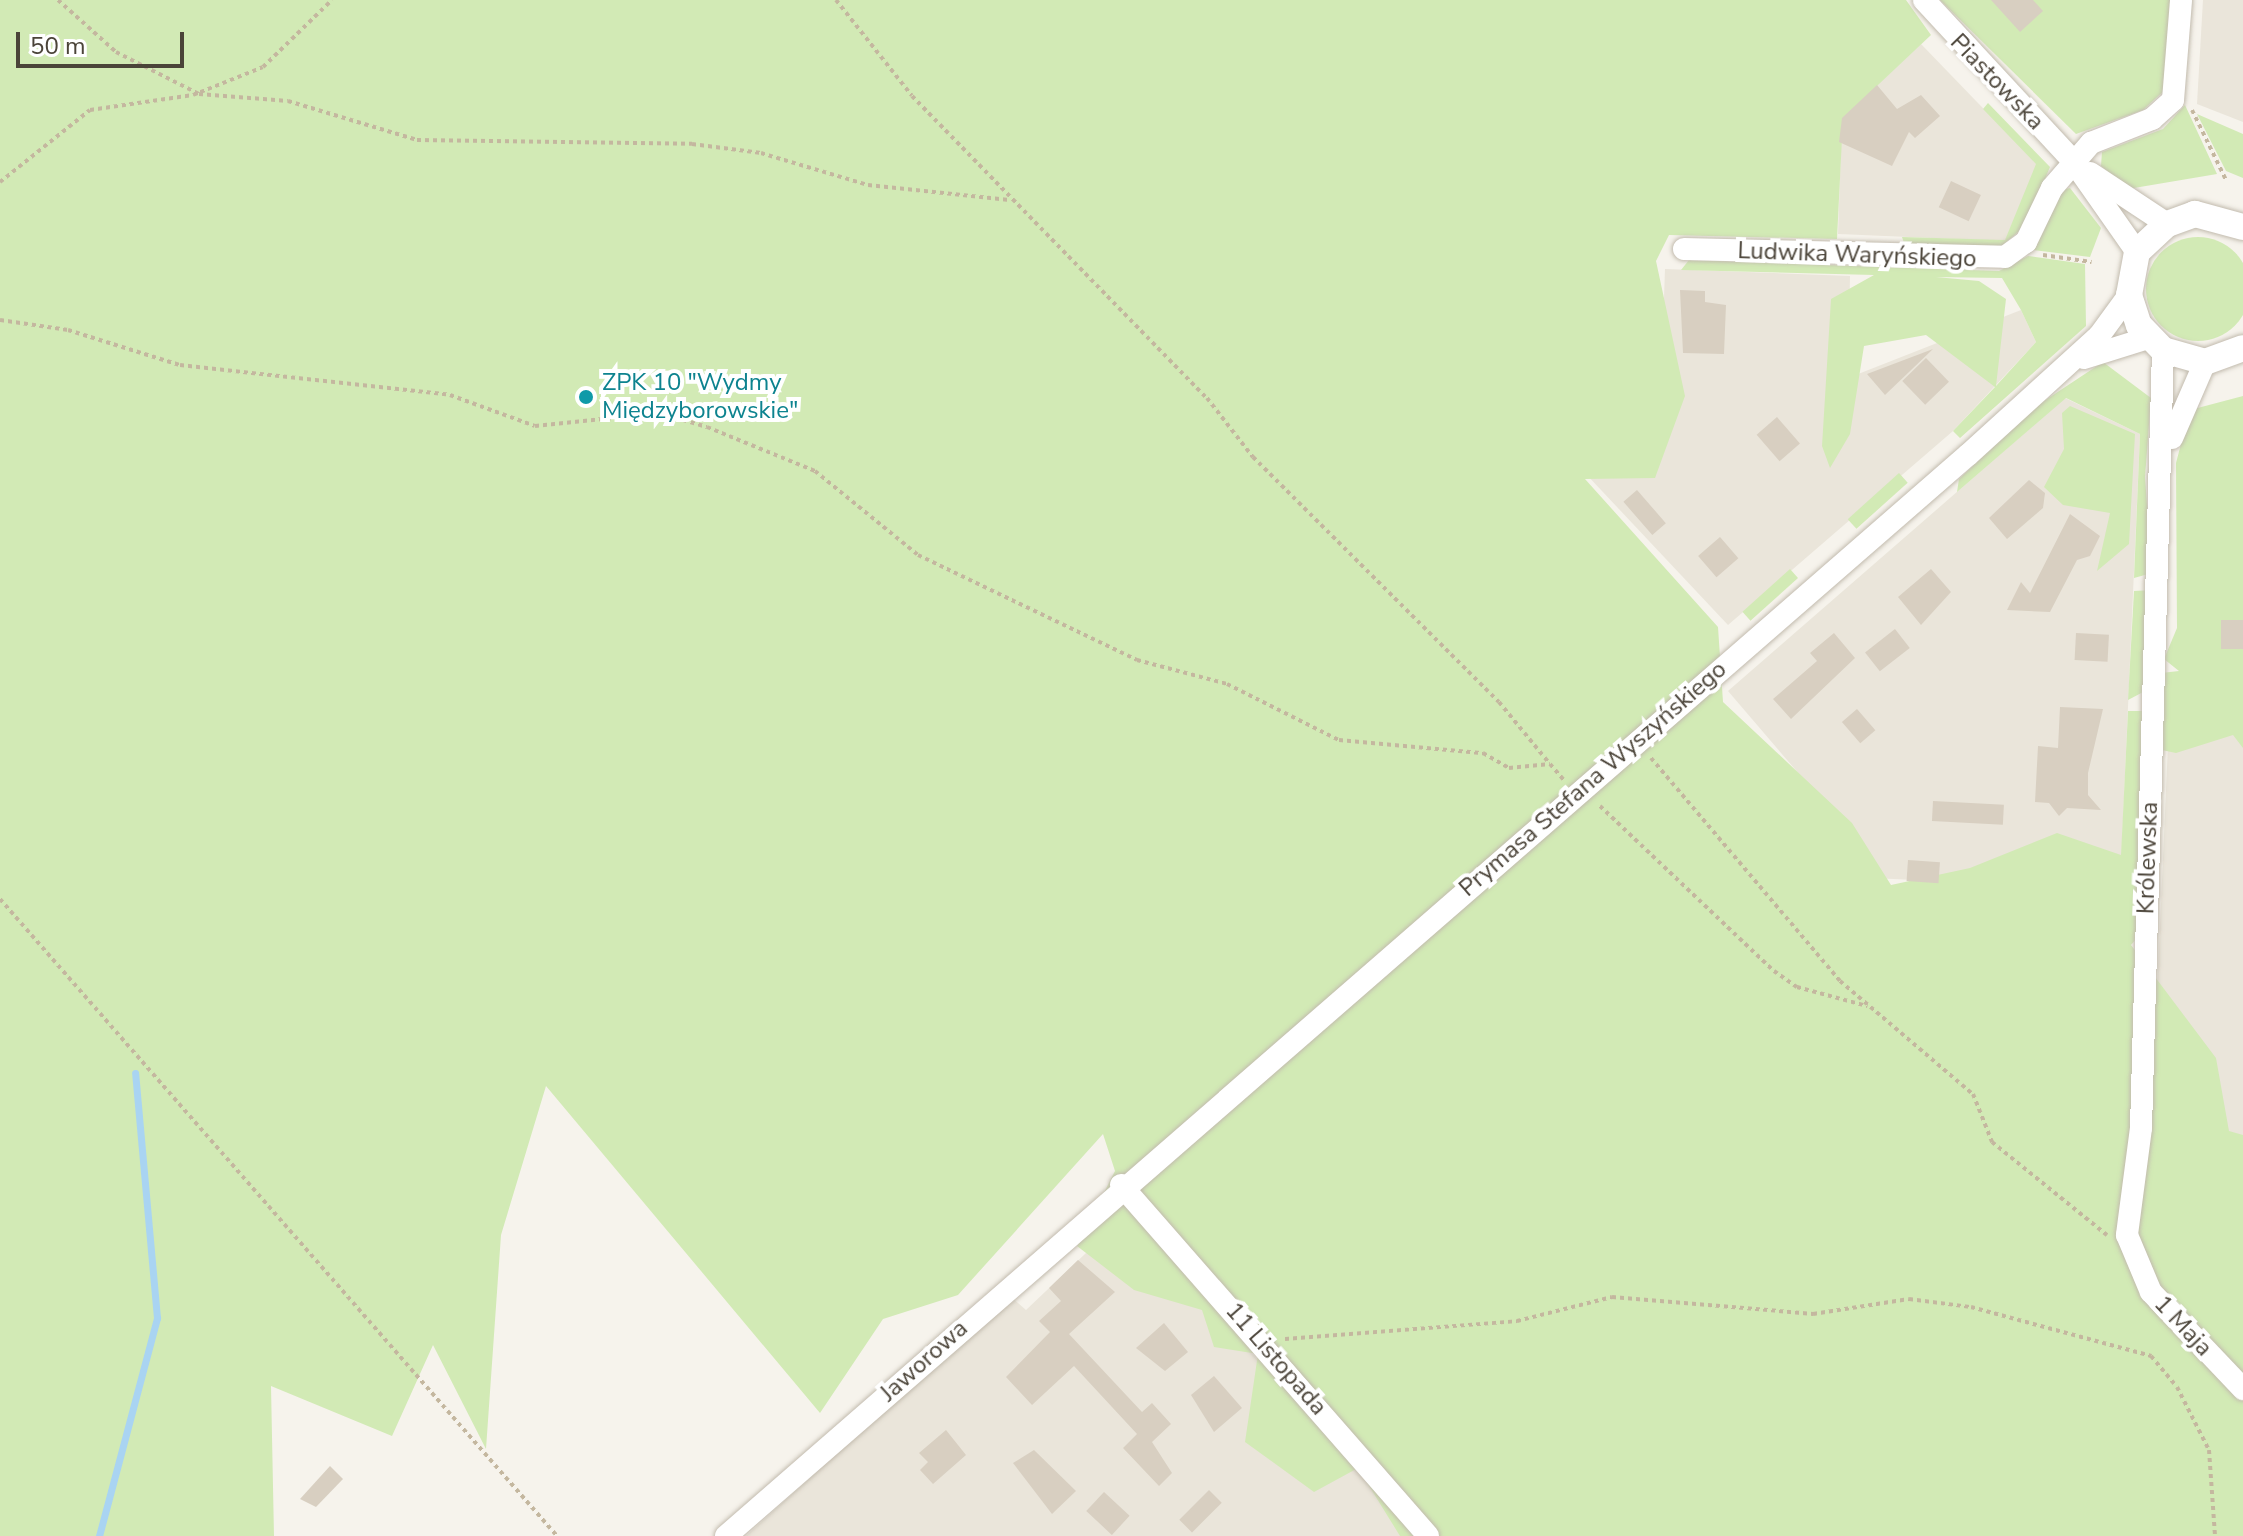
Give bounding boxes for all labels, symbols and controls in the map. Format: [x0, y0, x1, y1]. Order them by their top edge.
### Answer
scale bar [20, 16, 188, 66]
street label: Piastowska [1944, 28, 2050, 136]
text: 50 m [30, 30, 86, 62]
street label: Ludwika Waryńskiego [1737, 236, 1977, 274]
place label: ZPK 10 "Wydmy Międzyborowskie" [602, 369, 798, 425]
marker: ZPK 10 "Wydmy Międzyborowskie" [577, 388, 595, 406]
street label: Prymasa Stefana Wyszyńskiego [1453, 655, 1733, 903]
street label: Królewska [2132, 801, 2164, 915]
street label: 1 Maja [2148, 1290, 2218, 1362]
street label: 11 Listopada [1219, 1297, 1333, 1421]
street label: Jaworowa [874, 1314, 974, 1408]

